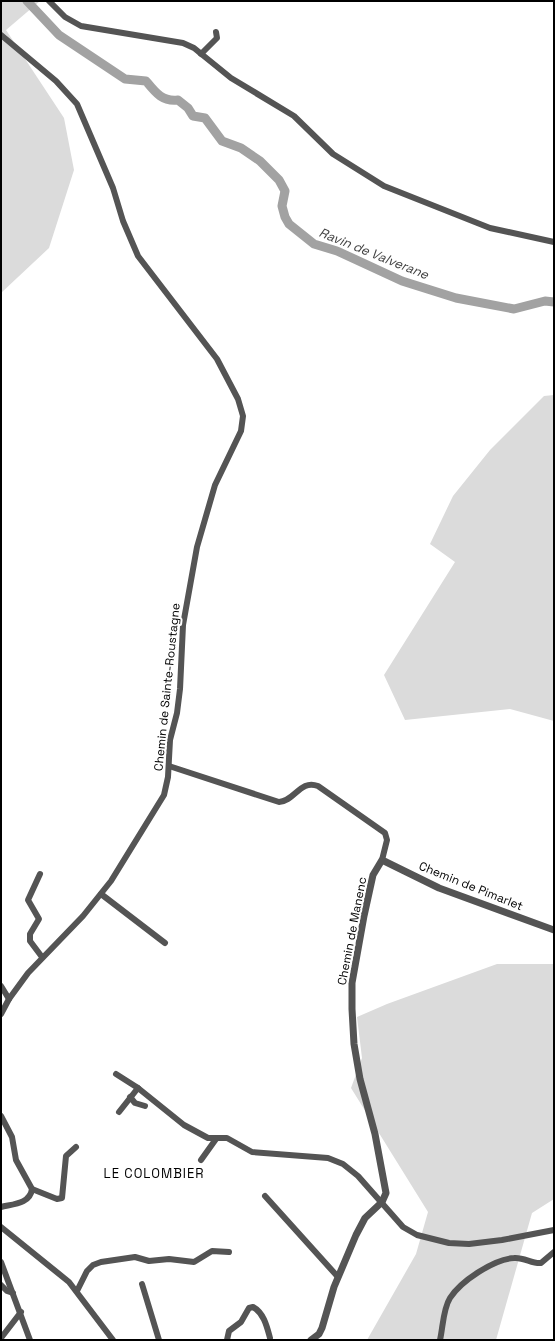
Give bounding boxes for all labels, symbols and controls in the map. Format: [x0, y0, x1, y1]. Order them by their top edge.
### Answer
water label: Ravin de Valverane [317, 224, 432, 284]
street label: Chemin de Sainte-Roustagne [150, 602, 184, 772]
street label: Chemin de Pimarlet [417, 858, 525, 914]
street label: Chemin de Manenc [334, 875, 370, 987]
district label: LE COLOMBIER [104, 1165, 204, 1182]

